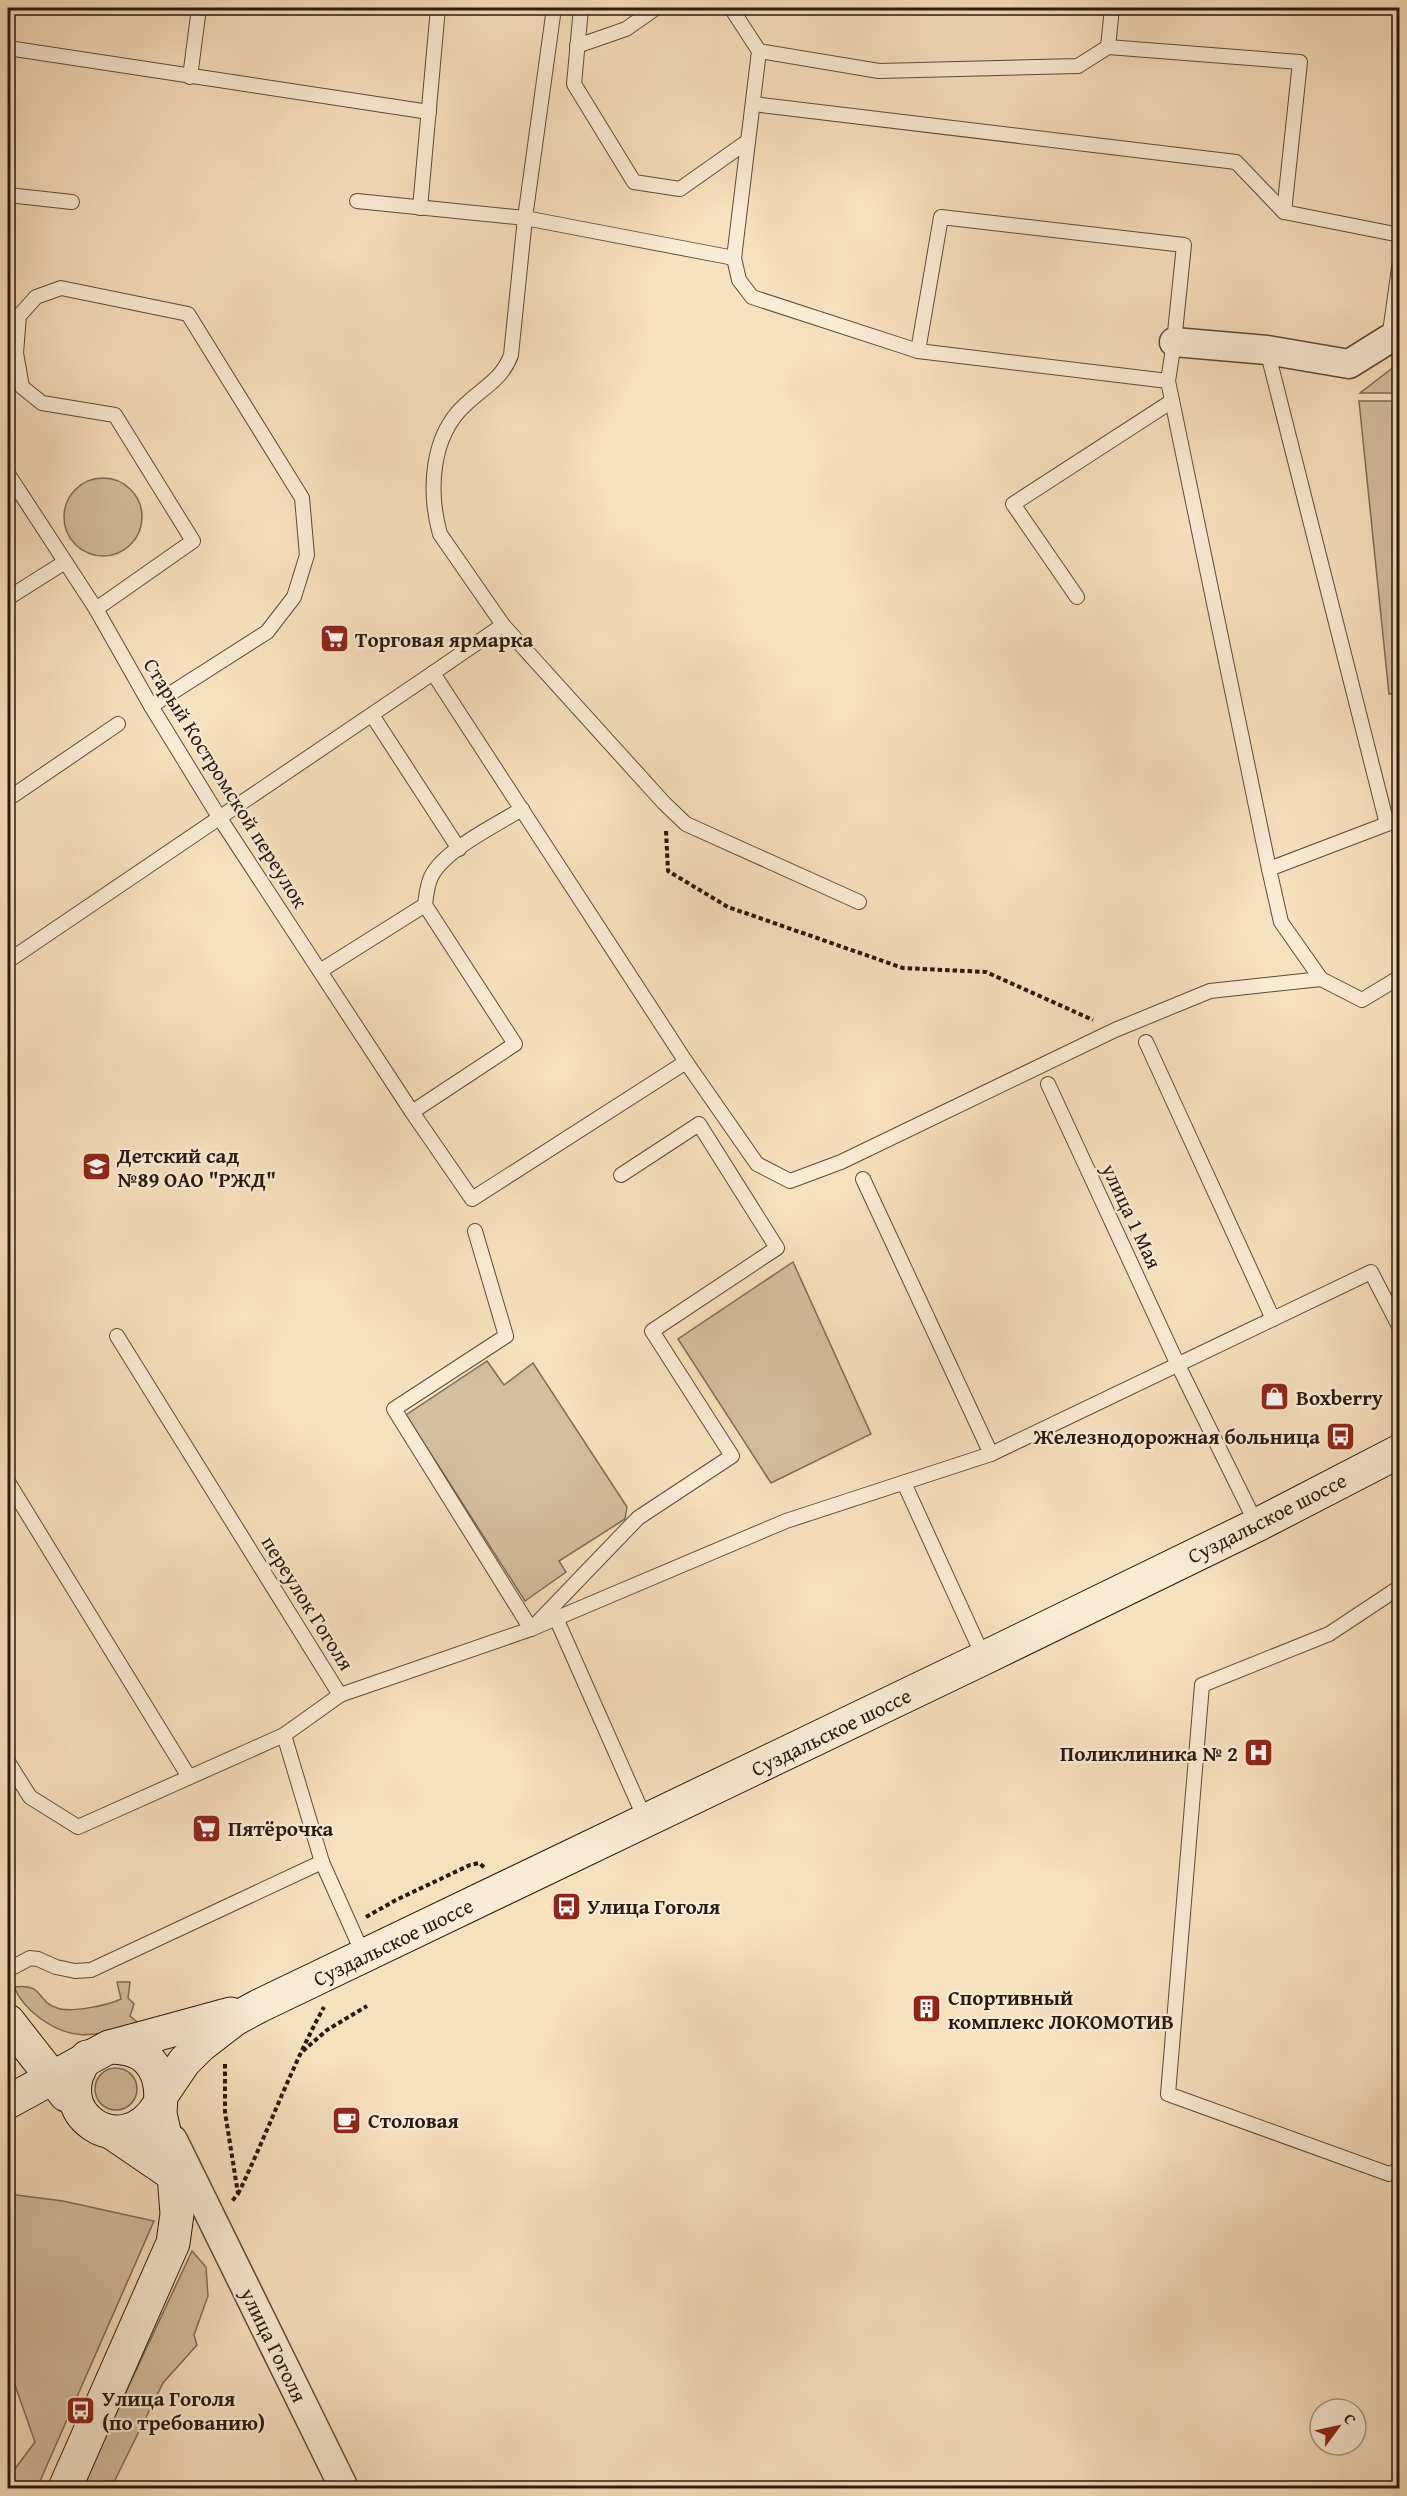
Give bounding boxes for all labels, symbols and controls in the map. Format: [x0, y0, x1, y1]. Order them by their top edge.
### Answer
supermarket icon: Торговая ярмарка [318, 623, 350, 655]
place label: Торговая ярмарка [355, 624, 534, 655]
street label: Старый Костромской переулок [136, 652, 316, 914]
place label: Детский сад №89 ОАО "РЖД" [116, 1140, 276, 1195]
school or university icon: Детский сад №89 ОАО "РЖД" [80, 1151, 112, 1183]
street label: улица 1 Мая [1094, 1157, 1170, 1274]
shop icon: Boxberry [1259, 1381, 1291, 1413]
place label: Boxberry [1296, 1382, 1383, 1413]
bus stop icon: Железнодорожная больница [1325, 1420, 1357, 1452]
place label: Железнодорожная больница [1032, 1421, 1320, 1452]
street label: Суздальское шоссе [1182, 1464, 1352, 1571]
street label: переулок Гоголя [254, 1529, 362, 1677]
street label: Суздальское шоссе [746, 1680, 916, 1784]
hospital icon: Поликлиника № 2 [1243, 1737, 1275, 1769]
place label: Поликлиника № 2 [1060, 1738, 1238, 1769]
supermarket icon: Пятёрочка [191, 1812, 223, 1844]
place label: Пятёрочка [228, 1813, 334, 1844]
street label: Суздальское шоссе [308, 1890, 478, 1994]
bus stop icon: Улица Гоголя [550, 1890, 582, 1922]
place label: Улица Гоголя [587, 1891, 720, 1922]
place label: Спортивный комплекс ЛОКОМОТИВ [948, 1982, 1174, 2037]
building icon: Спортивный комплекс ЛОКОМОТИВ [911, 1993, 943, 2025]
cafe icon: Столовая [331, 2104, 363, 2136]
place label: Столовая [368, 2105, 459, 2136]
street label: улица Гоголя [232, 2282, 315, 2408]
place label: Улица Гоголя (по требованию) [102, 2383, 265, 2438]
bus stop icon: Улица Гоголя (по требованию) [65, 2394, 97, 2426]
north arrow [1308, 2397, 1368, 2457]
text: С [1338, 2409, 1363, 2429]

